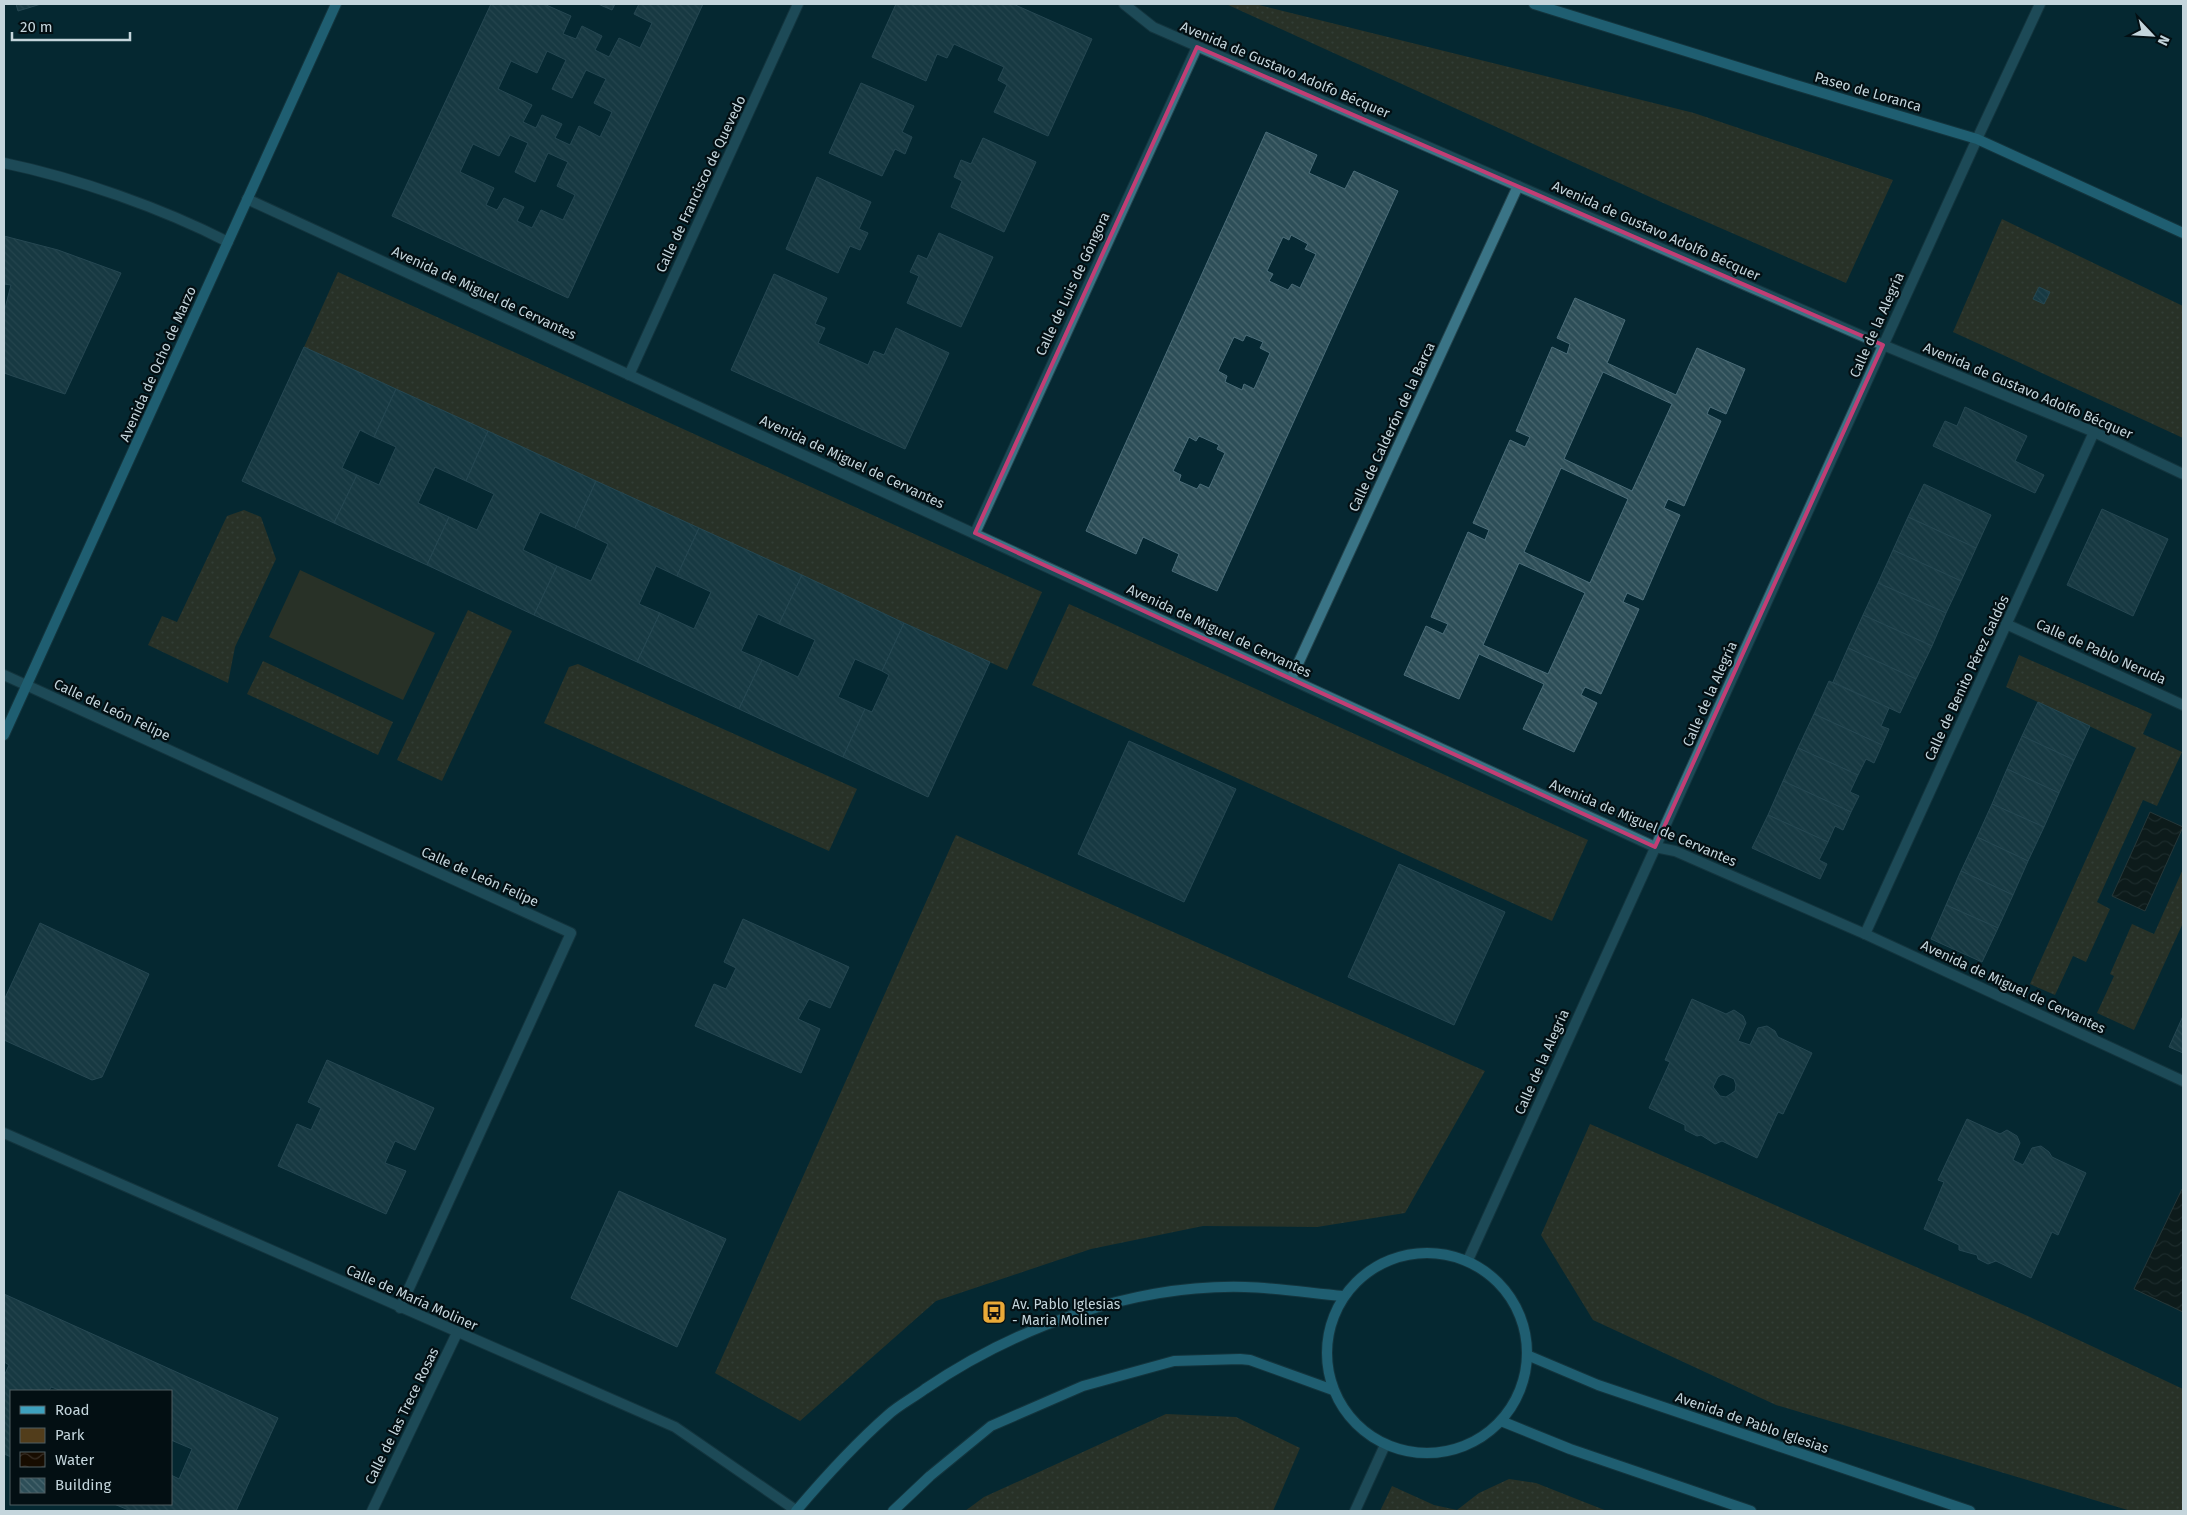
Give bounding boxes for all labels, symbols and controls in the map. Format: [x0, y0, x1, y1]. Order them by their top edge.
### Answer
scale bar [12, 10, 130, 42]
north arrow [2127, 10, 2177, 60]
text: 20 m [20, 18, 53, 36]
street label: Avenida de Gustavo Adolfo Bécquer [1178, 18, 1393, 122]
text: N [2154, 32, 2173, 48]
street label: Paseo de Loranca [1813, 69, 1923, 115]
street label: Calle de Francisco de Quevedo [652, 93, 750, 275]
street label: Avenida de Gustavo Adolfo Bécquer [1549, 177, 1763, 285]
street label: Calle de Luis de Góngora [1032, 210, 1114, 358]
street label: Avenida de Miguel de Cervantes [389, 243, 579, 343]
street label: Calle de la Alegría [1846, 270, 1908, 380]
street label: Avenida de Ocho de Marzo [116, 284, 200, 444]
street label: Avenida de Gustavo Adolfo Bécquer [1921, 339, 2136, 443]
street label: Calle de Calderón de la Barca [1345, 340, 1439, 514]
street label: Avenida de Miguel de Cervantes [757, 412, 947, 512]
street label: Avenida de Miguel de Cervantes [1124, 581, 1314, 681]
street label: Calle de Benito Pérez Galdós [1921, 592, 2013, 763]
street label: Calle de Pablo Neruda [2033, 616, 2169, 688]
street label: Calle de la Alegría [1679, 639, 1741, 749]
street label: Calle de León Felipe [51, 676, 173, 744]
street label: Avenida de Miguel de Cervantes [1547, 776, 1739, 870]
street label: Calle de León Felipe [419, 843, 541, 911]
street label: Avenida de Miguel de Cervantes [1918, 937, 2108, 1037]
street label: Calle de la Alegría [1511, 1007, 1573, 1117]
street label: Calle de María Moliner [344, 1261, 481, 1335]
place label: Av. Pablo Iglesias - Maria Moliner [1012, 1296, 1121, 1329]
bus stop icon: Av. Pablo Iglesias - Maria Moliner [981, 1299, 1007, 1325]
street label: Calle de las Trece Rosas [361, 1344, 443, 1487]
street label: Avenida de Pablo Iglesias [1673, 1389, 1831, 1457]
legend [10, 1390, 172, 1505]
text: Road [55, 1401, 90, 1419]
text: Park [55, 1426, 85, 1444]
text: Water [55, 1451, 94, 1469]
text: Building [55, 1476, 111, 1494]

